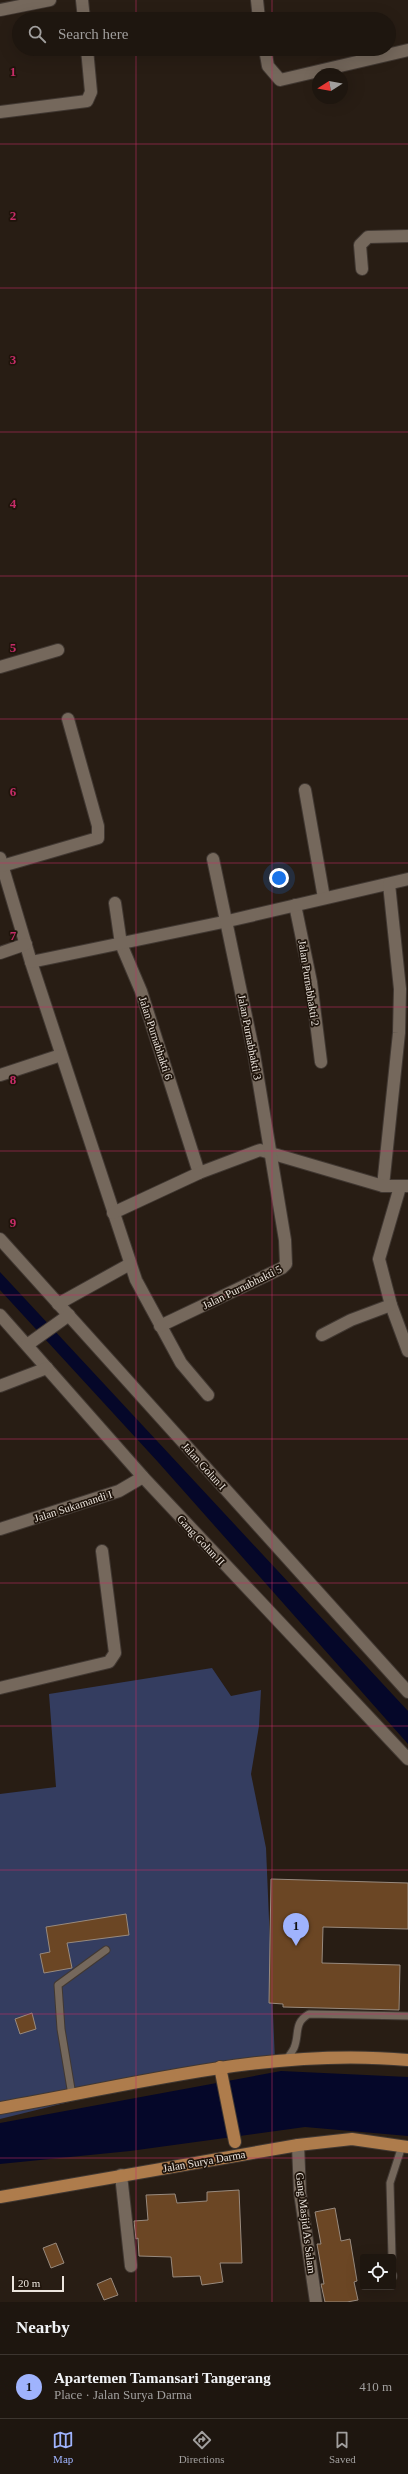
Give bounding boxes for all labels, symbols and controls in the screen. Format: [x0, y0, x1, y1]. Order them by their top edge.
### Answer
search box [12, 12, 396, 56]
icon: search [26, 23, 48, 45]
text: Search here [58, 26, 128, 42]
text: 1 [10, 64, 16, 79]
north arrow [312, 68, 348, 104]
text: 2 [10, 208, 16, 223]
text: 3 [10, 352, 17, 367]
text: 4 [10, 496, 17, 511]
text: 5 [10, 640, 17, 655]
text: 6 [10, 784, 17, 799]
your location [269, 868, 289, 888]
text: 7 [10, 928, 17, 943]
street label: Jalan Purnabhakti 2 [296, 939, 322, 1027]
street label: Jalan Purnabhakti 3 [236, 993, 264, 1081]
street label: Jalan Purnabhakti 6 [137, 995, 175, 1082]
text: 8 [10, 1072, 17, 1087]
text: 9 [10, 1215, 17, 1230]
street label: Jalan Purnabhakti 5 [200, 1262, 284, 1311]
street label: Jalan Golun I [180, 1440, 229, 1492]
street label: Jalan Sukamandi I [33, 1488, 114, 1524]
street label: Gang Golun II [175, 1512, 227, 1568]
pin: 1 [283, 1913, 309, 1946]
street label: Jalan Surya Darma [162, 2148, 246, 2174]
street label: Gang Masjid As Salam [294, 2172, 318, 2275]
map controls [360, 2254, 396, 2290]
button: locate [360, 2254, 396, 2290]
scale bar [12, 2274, 64, 2293]
text: 20 m [18, 2277, 40, 2289]
text: Nearby [16, 2318, 70, 2337]
text: Apartemen Tamansari Tangerang [54, 2370, 271, 2386]
text: 1 [26, 2379, 32, 2394]
text: 410 m [359, 2379, 392, 2394]
text: Place · Jalan Surya Darma [54, 2387, 192, 2402]
tab: Map [52, 2429, 74, 2465]
tab: Directions [179, 2429, 224, 2465]
tab: Saved [329, 2429, 356, 2465]

